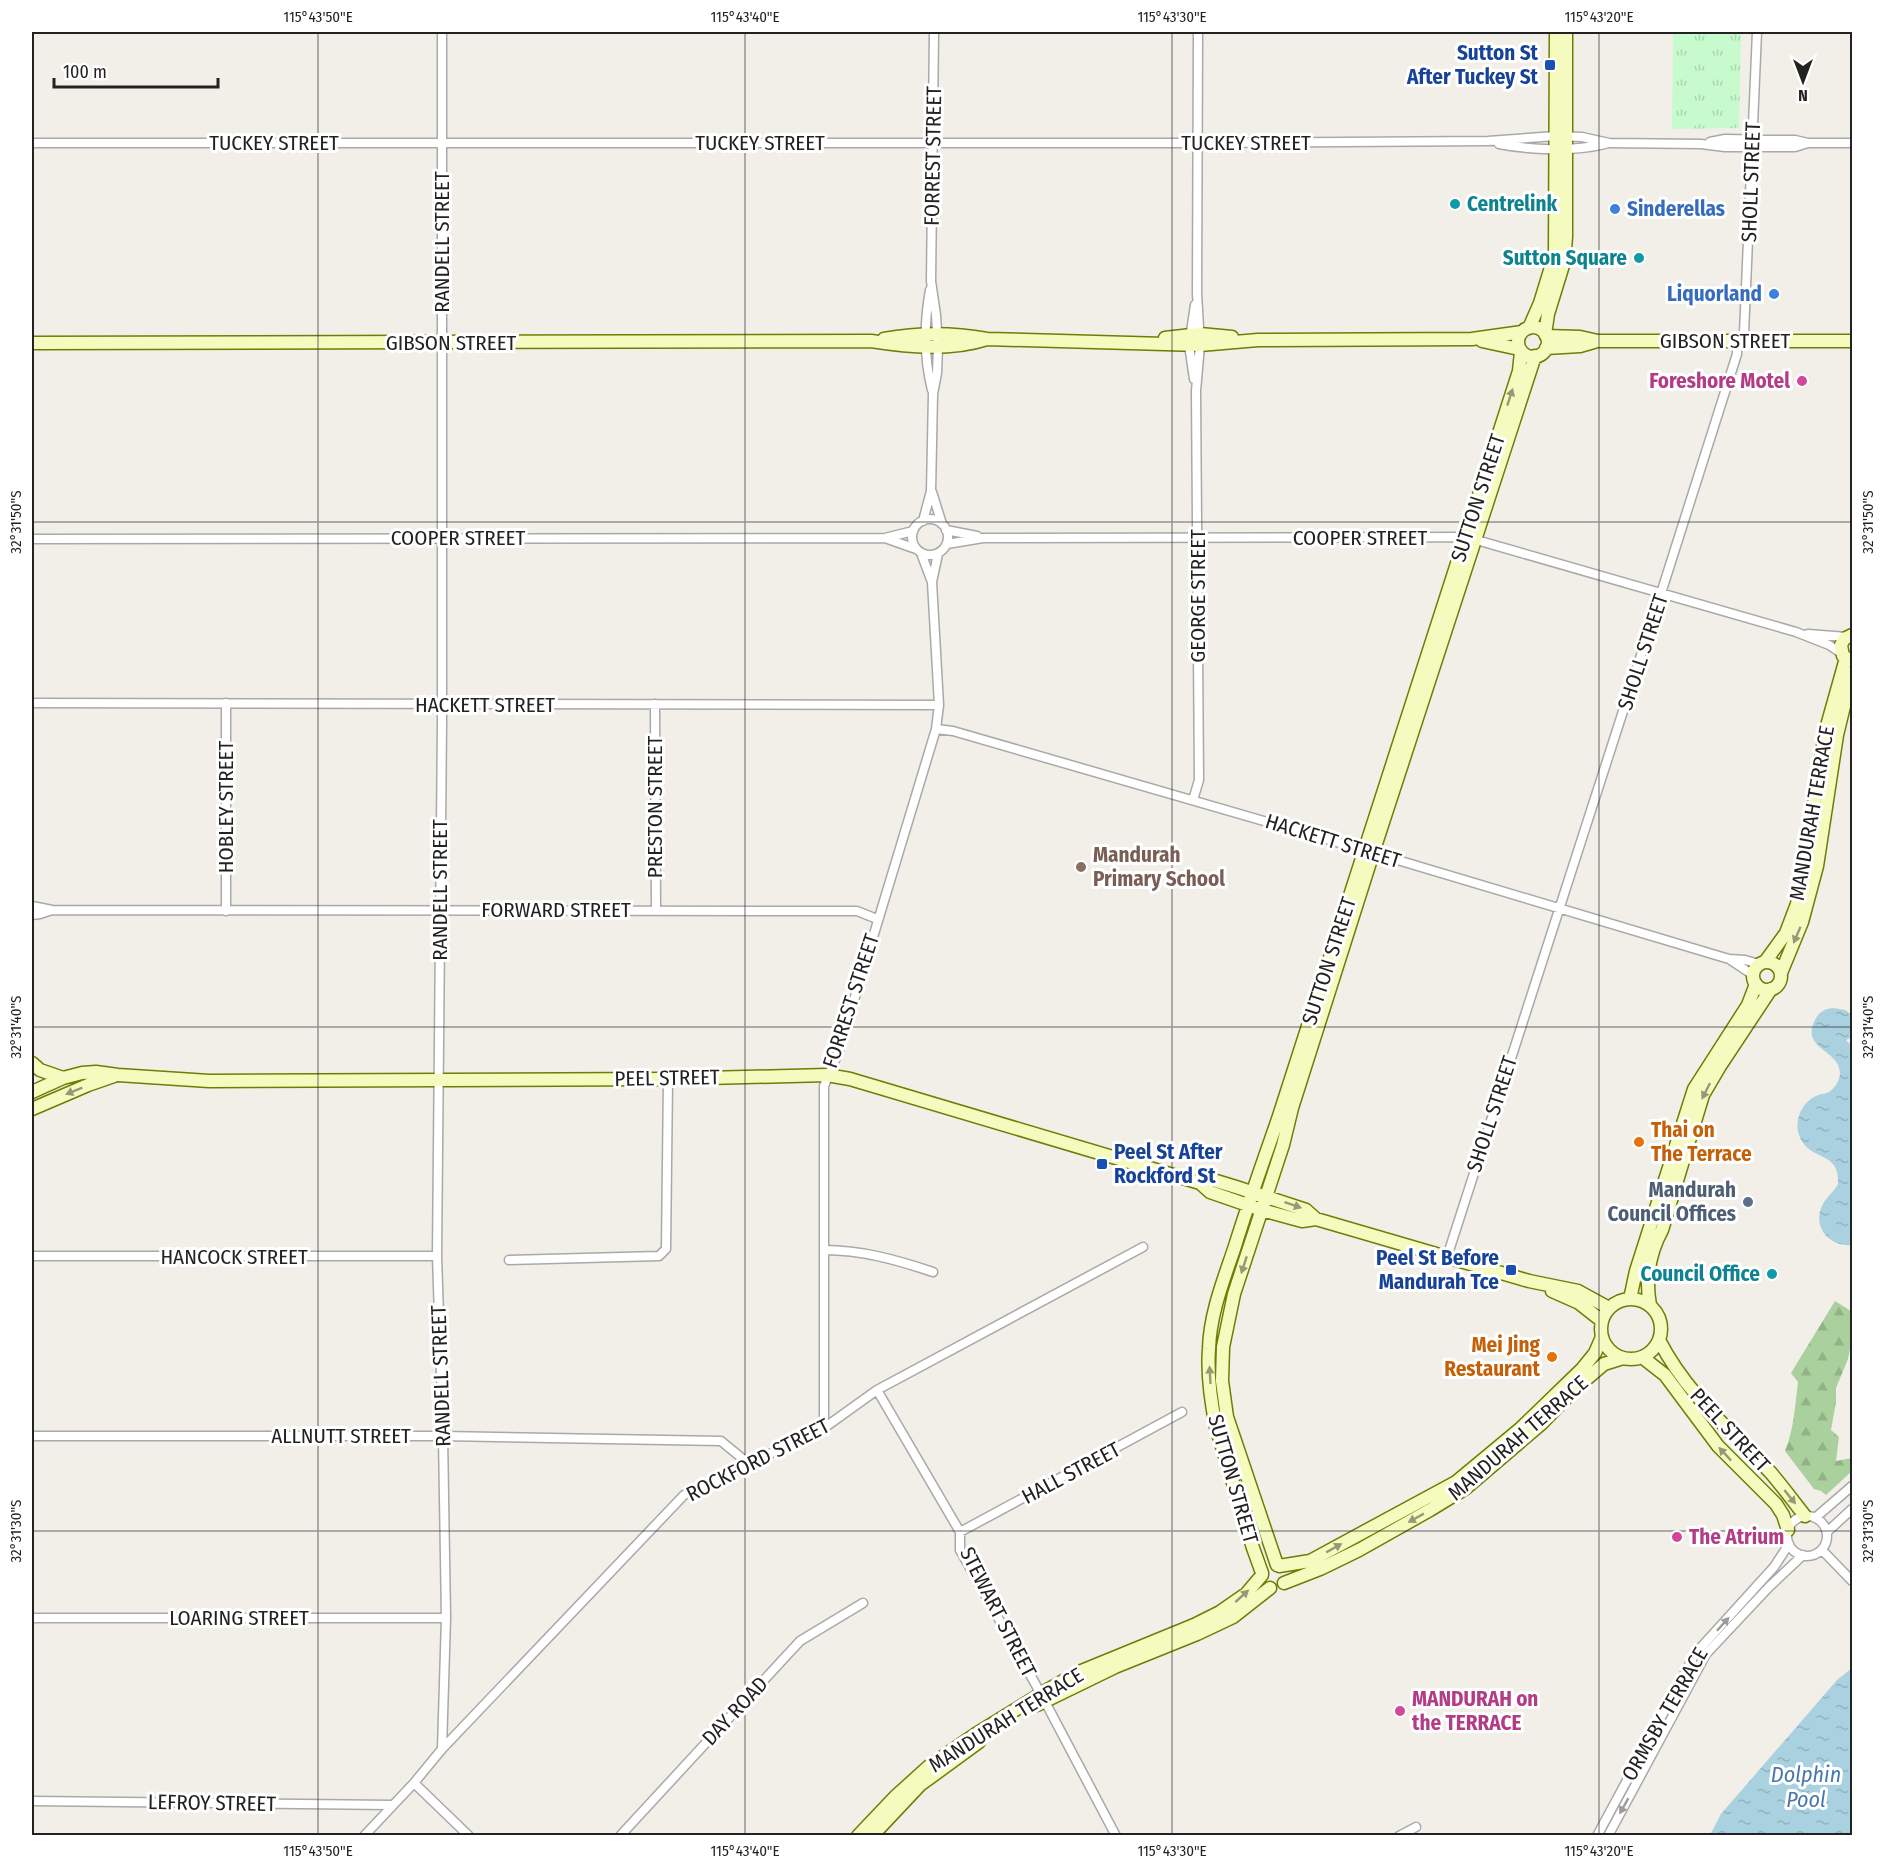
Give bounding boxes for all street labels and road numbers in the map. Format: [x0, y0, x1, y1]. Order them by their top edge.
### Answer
street label: FORREST STREET [919, 86, 947, 226]
street label: SHOLL STREET [1736, 121, 1766, 243]
street label: TUCKEY STREET [209, 130, 339, 156]
street label: TUCKEY STREET [695, 130, 825, 156]
street label: TUCKEY STREET [1181, 130, 1311, 156]
street label: RANDELL STREET [429, 171, 455, 313]
street label: GIBSON STREET [1660, 328, 1790, 354]
street label: GIBSON STREET [386, 330, 516, 356]
street label: SUTTON STREET [1445, 431, 1511, 565]
street label: COOPER STREET [391, 525, 525, 551]
street label: COOPER STREET [1293, 525, 1427, 551]
street label: GEORGE STREET [1185, 529, 1211, 663]
street label: SHOLL STREET [1612, 590, 1674, 713]
street label: HACKETT STREET [415, 692, 555, 718]
street label: MANDURAH TERRACE [1784, 723, 1840, 903]
street label: PRESTON STREET [642, 736, 668, 878]
street label: HOBLEY STREET [213, 741, 239, 873]
street label: HACKETT STREET [1262, 808, 1404, 874]
street label: RANDELL STREET [427, 819, 453, 961]
street label: SUTTON STREET [1296, 894, 1362, 1028]
street label: FORWARD STREET [481, 897, 631, 923]
street label: FORREST STREET [817, 930, 885, 1071]
street label: SHOLL STREET [1461, 1052, 1523, 1175]
street label: PEEL STREET [614, 1064, 720, 1092]
street label: HANCOCK STREET [160, 1244, 308, 1270]
street label: RANDELL STREET [426, 1305, 456, 1447]
street label: MANDURAH TERRACE [1443, 1370, 1594, 1506]
street label: PEEL STREET [1685, 1383, 1776, 1478]
street label: SUTTON STREET [1202, 1412, 1264, 1547]
street label: ROCKFORD STREET [682, 1413, 834, 1507]
street label: ALLNUTT STREET [271, 1423, 411, 1449]
street label: HALL STREET [1017, 1436, 1125, 1510]
street label: STEWART STREET [954, 1543, 1042, 1682]
street label: LOARING STREET [169, 1605, 309, 1631]
street label: ORMSBY TERRACE [1616, 1642, 1714, 1785]
street label: MANDURAH TERRACE [924, 1662, 1088, 1778]
street label: DAY ROAD [697, 1671, 773, 1751]
street label: LEFROY STREET [148, 1789, 277, 1817]

